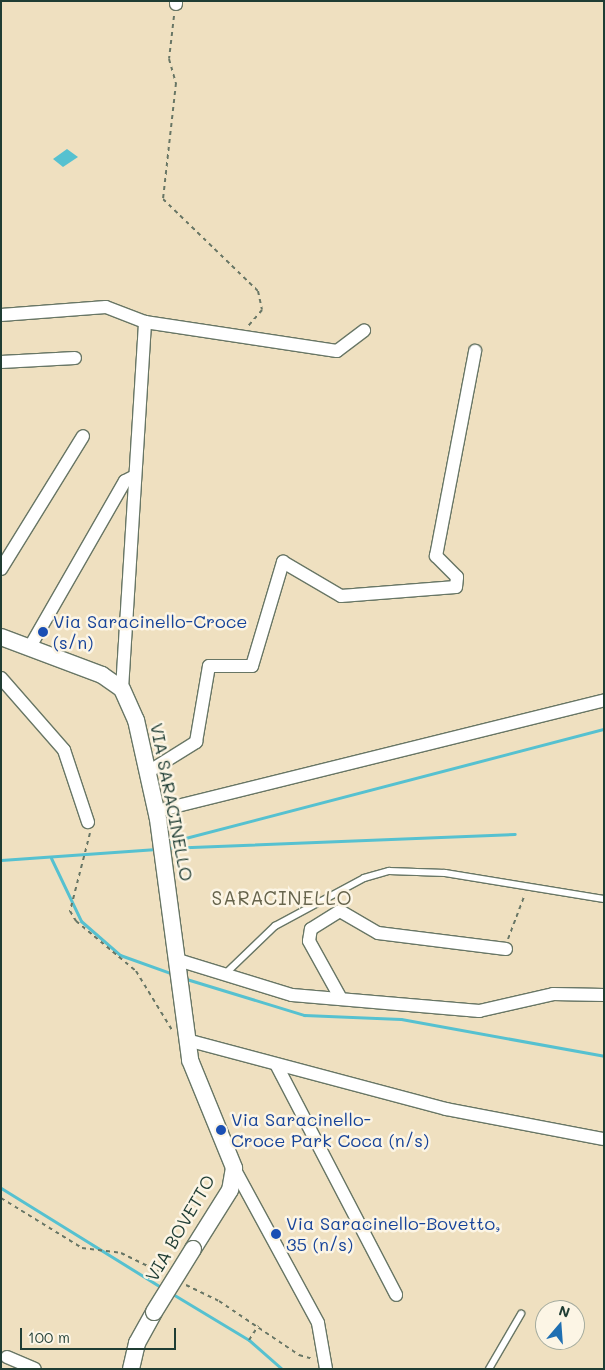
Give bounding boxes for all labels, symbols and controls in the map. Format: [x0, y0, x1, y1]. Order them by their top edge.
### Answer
place label: Via Saracinello-Croce (s/n) [53, 611, 247, 654]
marker: Via Saracinello-Croce (s/n) [37, 626, 49, 638]
street label: VIA SARACINELLO [146, 721, 198, 883]
district label: SARACINELLO [210, 887, 354, 909]
place label: Via Saracinello- Croce Park Coca (n/s) [231, 1109, 429, 1152]
marker: Via Saracinello- Croce Park Coca (n/s) [215, 1124, 227, 1136]
street label: VIA BOVETTO [141, 1171, 219, 1285]
place label: Via Saracinello-Bovetto, 35 (n/s) [286, 1213, 501, 1256]
marker: Via Saracinello-Bovetto, 35 (n/s) [270, 1228, 282, 1240]
north arrow [535, 1300, 585, 1350]
text: N [556, 1301, 572, 1322]
scale bar [22, 1318, 179, 1350]
text: 100 m [28, 1327, 70, 1347]

